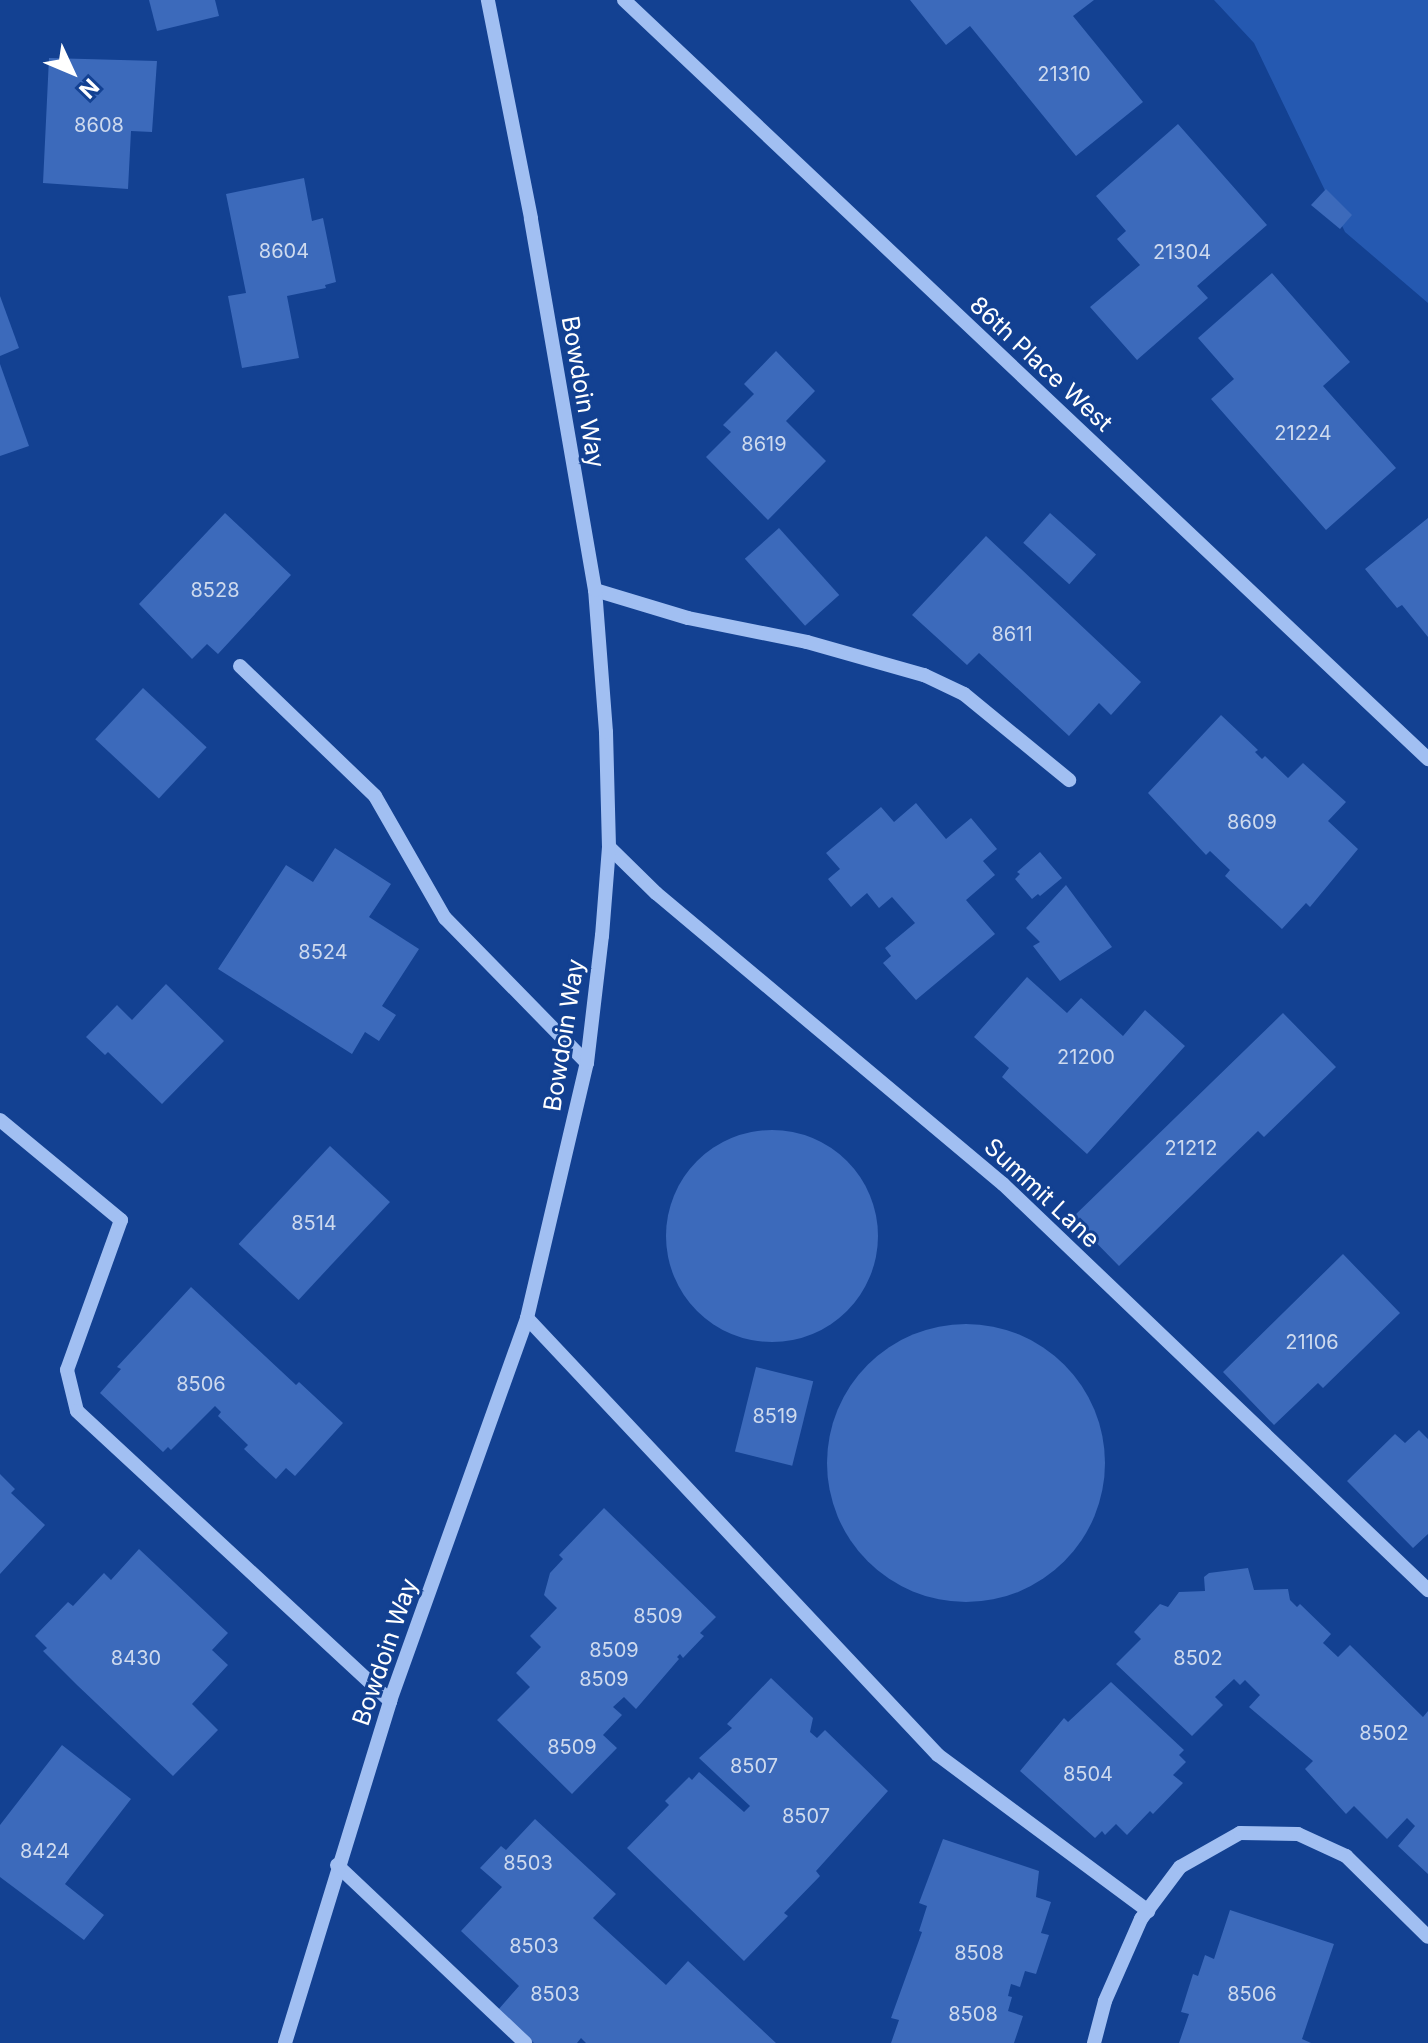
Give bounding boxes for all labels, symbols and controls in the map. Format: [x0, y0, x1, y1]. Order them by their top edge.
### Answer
north arrow [32, 32, 112, 112]
house number: 21310 [1037, 62, 1091, 86]
text: N [74, 74, 104, 104]
house number: 8608 [74, 113, 124, 137]
house number: 8604 [259, 239, 309, 263]
house number: 21304 [1153, 240, 1211, 264]
street label: 86th Place West [964, 291, 1118, 437]
street label: Bowdoin Way [555, 314, 611, 470]
house number: 21224 [1274, 421, 1332, 445]
house number: 8619 [741, 432, 787, 456]
house number: 8528 [190, 578, 240, 602]
house number: 8611 [991, 622, 1033, 646]
house number: 8609 [1227, 810, 1277, 834]
house number: 8524 [298, 940, 348, 964]
street label: Bowdoin Way [538, 957, 590, 1113]
house number: 21200 [1057, 1045, 1115, 1069]
street label: Summit Lane [978, 1132, 1106, 1254]
house number: 21212 [1165, 1136, 1217, 1160]
house number: 8514 [291, 1211, 337, 1235]
house number: 21106 [1285, 1330, 1339, 1354]
house number: 8506 [176, 1372, 226, 1396]
house number: 8519 [752, 1404, 798, 1428]
street label: Bowdoin Way [346, 1575, 424, 1729]
house number: 8509 [633, 1604, 683, 1628]
house number: 8509 [589, 1638, 639, 1662]
house number: 8430 [111, 1646, 161, 1670]
house number: 8502 [1173, 1646, 1223, 1670]
house number: 8509 [579, 1667, 629, 1691]
house number: 8502 [1359, 1721, 1409, 1745]
house number: 8509 [547, 1735, 597, 1759]
house number: 8507 [730, 1754, 778, 1778]
house number: 8504 [1063, 1762, 1113, 1786]
house number: 8507 [782, 1804, 830, 1828]
house number: 8424 [20, 1839, 70, 1863]
house number: 8503 [503, 1851, 553, 1875]
house number: 8503 [509, 1934, 559, 1958]
house number: 8508 [954, 1941, 1004, 1965]
house number: 8503 [530, 1982, 580, 2006]
house number: 8506 [1227, 1982, 1277, 2006]
house number: 8508 [948, 2002, 998, 2026]

